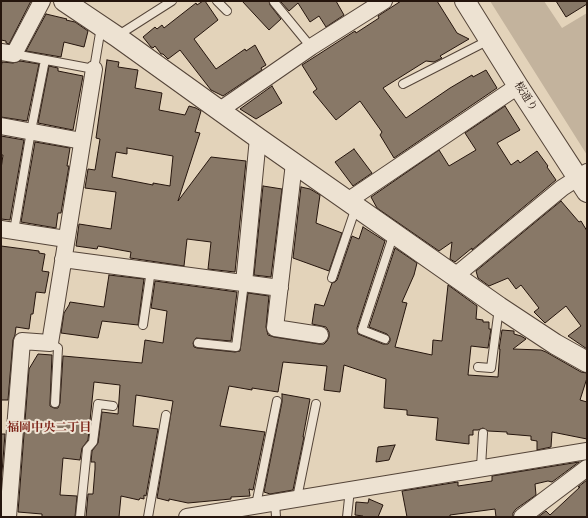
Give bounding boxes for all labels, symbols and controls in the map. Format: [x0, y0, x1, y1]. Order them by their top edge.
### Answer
street label: 桜通り [510, 80, 540, 114]
district label: 福岡中央二丁目 [7, 422, 91, 436]

